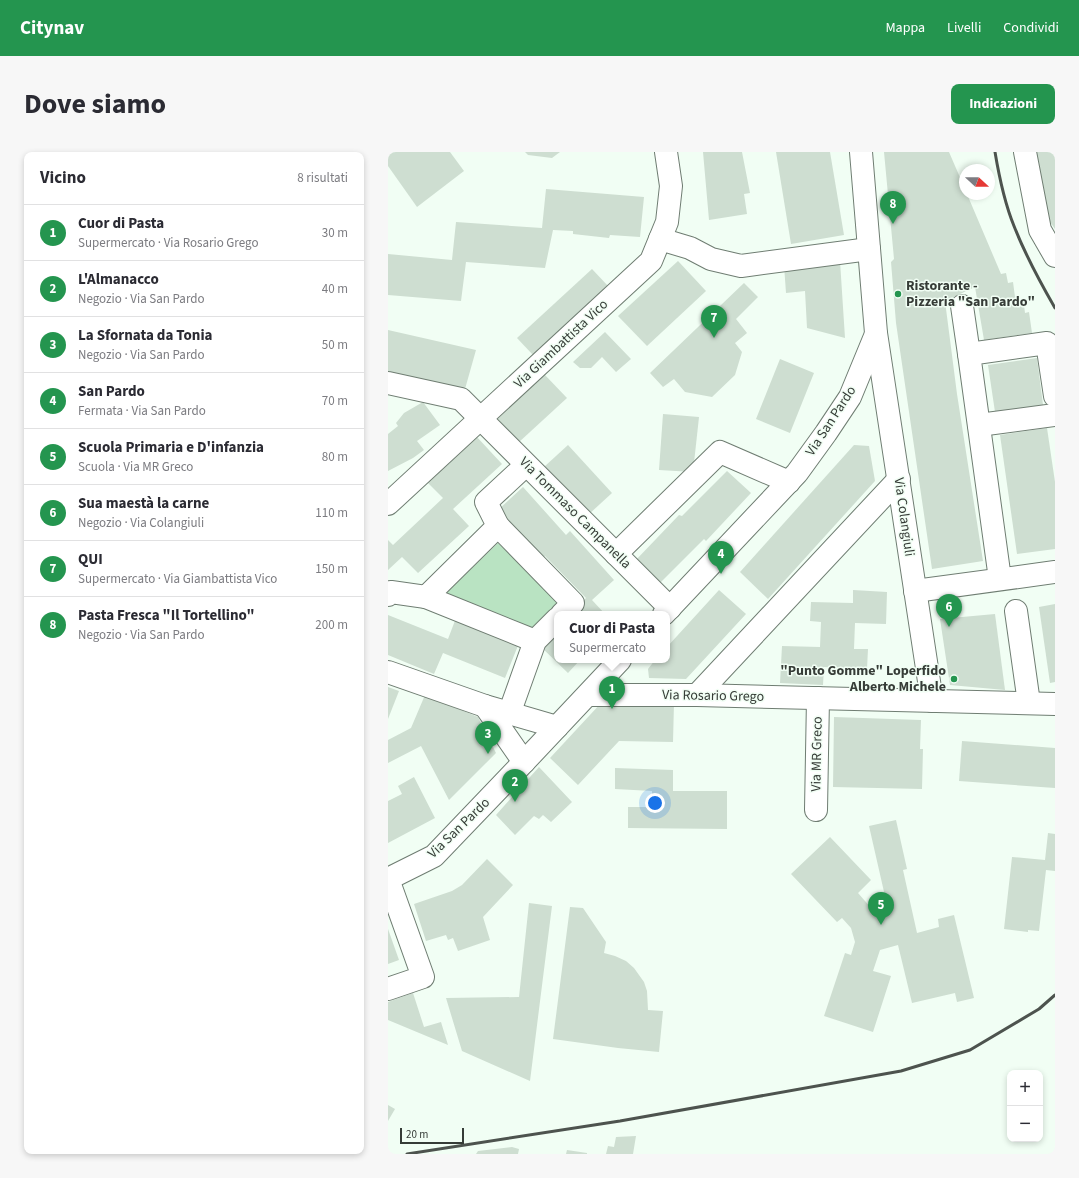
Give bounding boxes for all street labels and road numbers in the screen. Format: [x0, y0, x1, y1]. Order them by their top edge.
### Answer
street label: Via Giambattista Vico [509, 295, 613, 393]
street label: Via San Pardo [801, 382, 861, 460]
street label: Via Tommaso Campanella [514, 452, 636, 574]
street label: Via Colangiuli [889, 476, 919, 558]
street label: Via Rosario Grego [662, 685, 764, 707]
street label: Via MR Greco [806, 716, 828, 792]
street label: Via San Pardo [423, 793, 495, 863]

